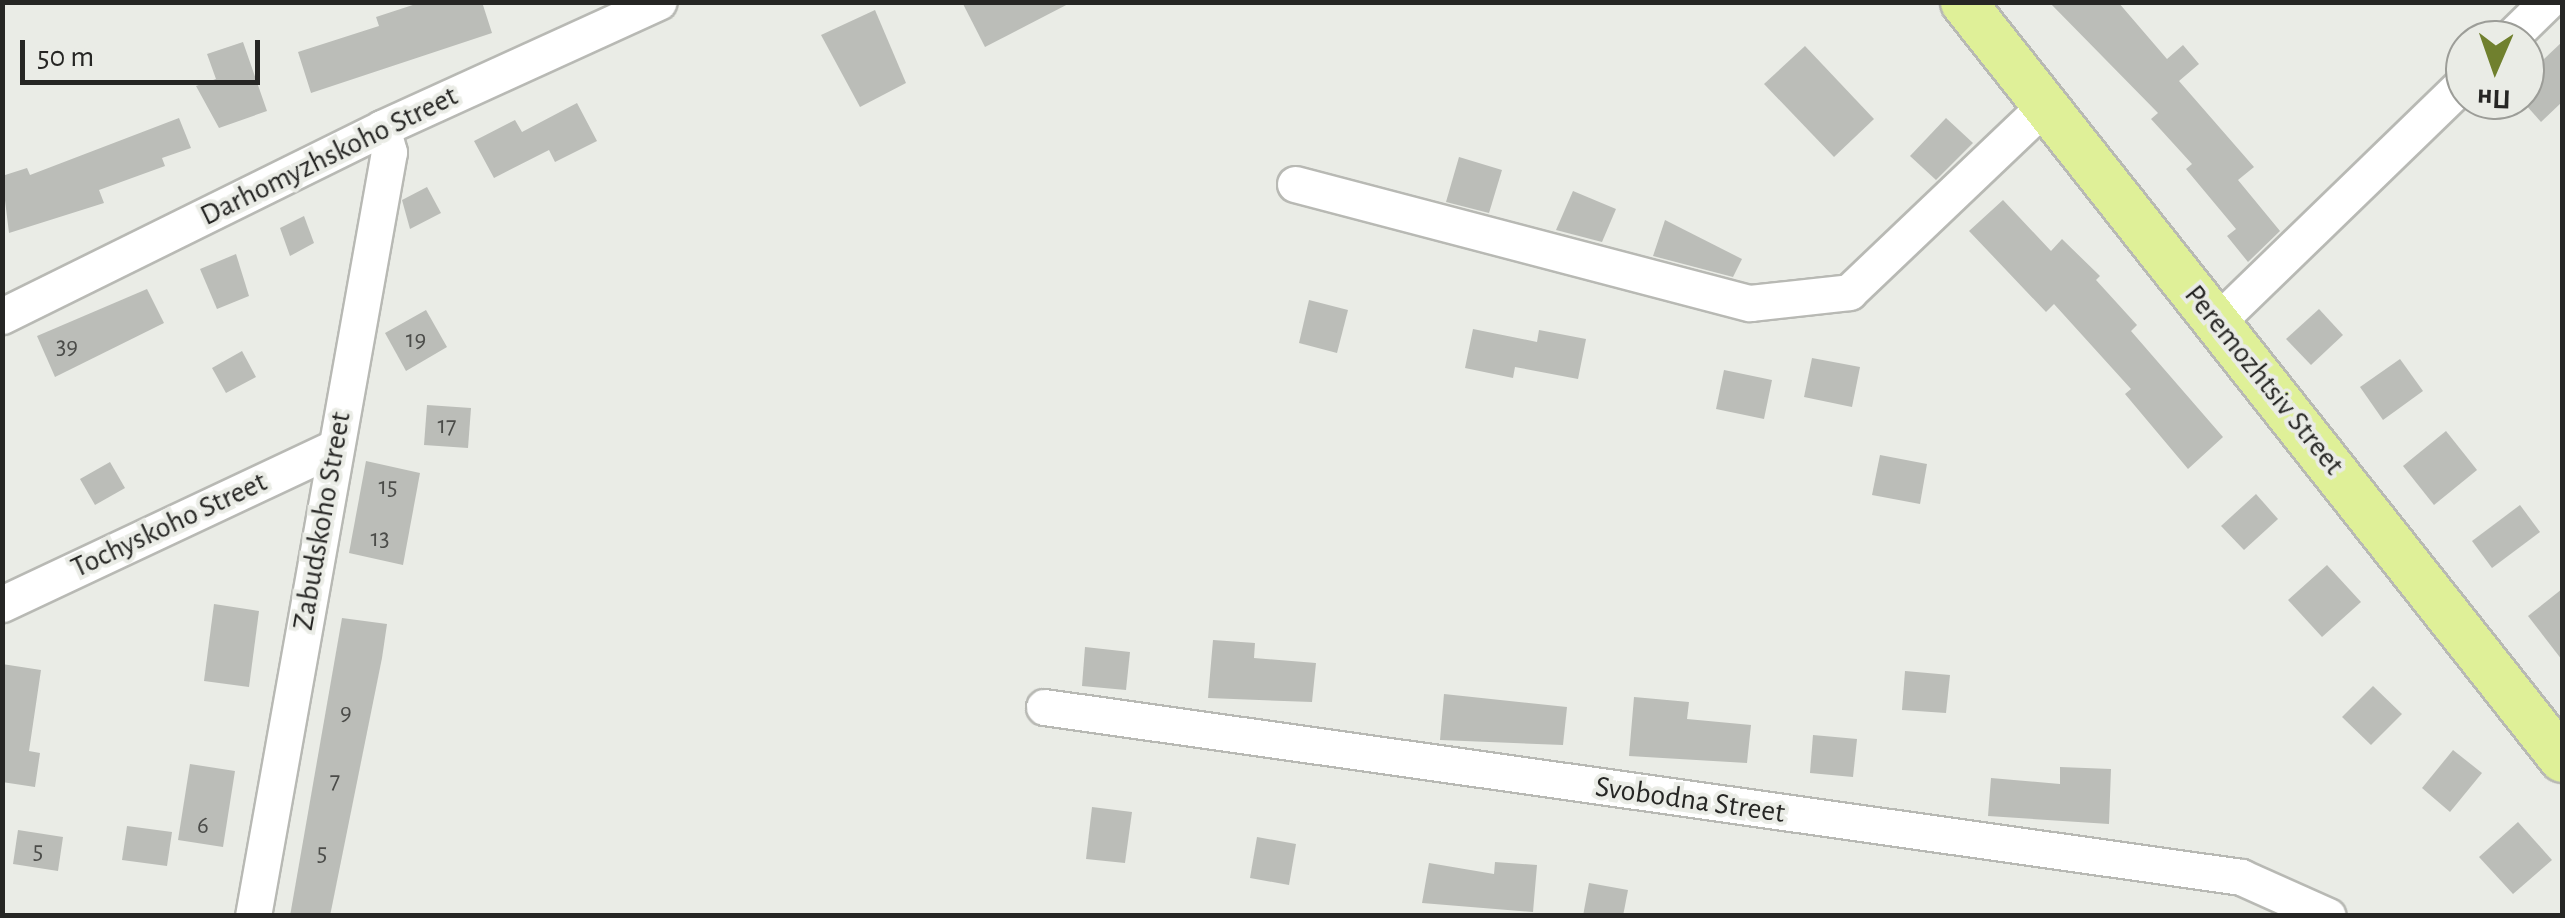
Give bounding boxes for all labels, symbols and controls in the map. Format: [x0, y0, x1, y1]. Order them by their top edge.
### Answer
scale bar [25, 20, 265, 82]
north arrow [2445, 20, 2545, 120]
text: 50 m [37, 42, 94, 72]
street label: Darhomyzhskoho Street [194, 78, 464, 234]
text: Пн [2476, 83, 2512, 113]
street label: Peremozhtsiv Street [2176, 278, 2352, 482]
house number: 19 [406, 325, 426, 355]
house number: 39 [56, 332, 78, 362]
street label: Zabudskoho Street [285, 409, 359, 633]
house number: 17 [437, 411, 457, 441]
street label: Tochyskoho Street [65, 464, 273, 586]
house number: 15 [378, 472, 398, 502]
house number: 13 [371, 524, 389, 554]
house number: 9 [340, 698, 352, 728]
house number: 7 [330, 766, 340, 796]
street label: Svobodna Street [1593, 769, 1787, 831]
house number: 6 [197, 811, 209, 841]
house number: 5 [33, 836, 43, 866]
house number: 5 [317, 838, 327, 868]

